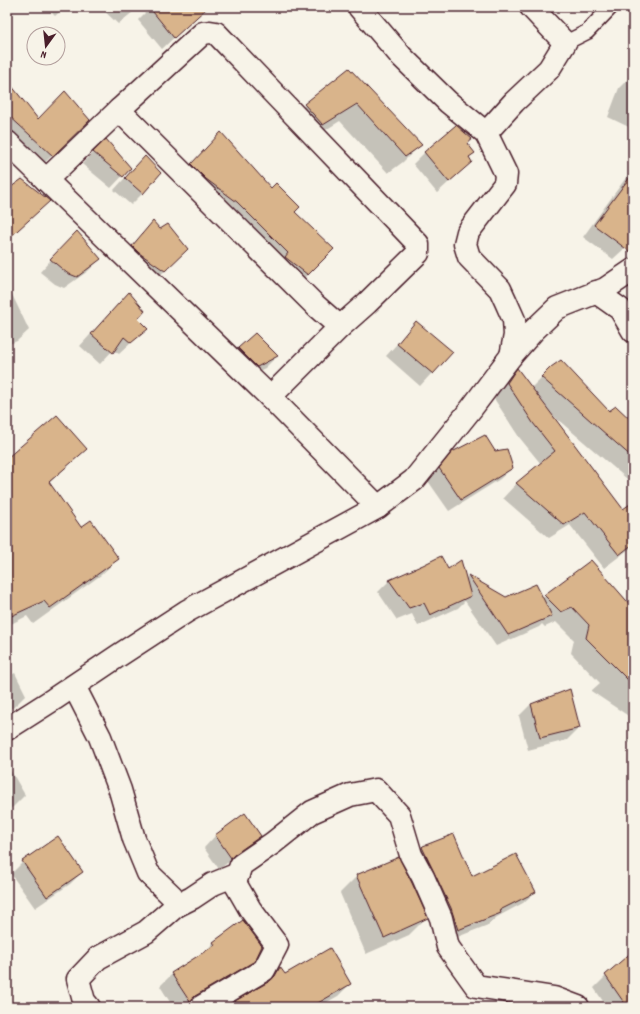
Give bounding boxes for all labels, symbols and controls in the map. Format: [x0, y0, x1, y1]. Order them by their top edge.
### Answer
north arrow [26, 26, 66, 66]
text: N [39, 45, 49, 62]

